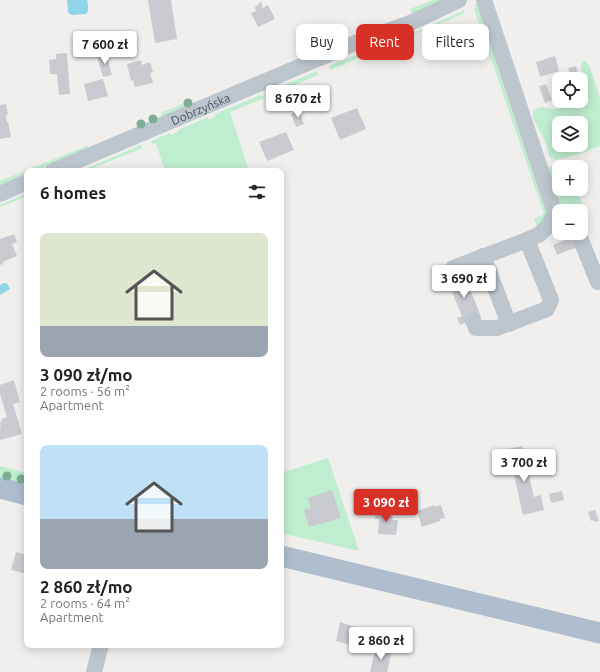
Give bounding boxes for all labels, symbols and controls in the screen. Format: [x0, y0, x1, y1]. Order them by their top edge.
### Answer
chip: Buy [296, 24, 348, 60]
chip: Rent [356, 24, 414, 60]
chip: Filters [422, 24, 489, 60]
pin: 7 600 zł [64, 31, 146, 65]
text: 7 600 zł [82, 37, 128, 51]
map controls [552, 72, 588, 240]
button: locate [552, 72, 588, 108]
pin: 8 670 zł [257, 85, 339, 119]
street label: Dobrzyńska [169, 90, 232, 127]
text: 8 670 zł [275, 91, 321, 105]
button: layers [552, 116, 588, 152]
button: + [552, 160, 588, 196]
icon: filters [246, 181, 268, 203]
text: 6 homes [40, 183, 106, 202]
button: − [552, 204, 588, 240]
icon: home [118, 259, 190, 331]
pin: 3 690 zł [423, 265, 505, 299]
text: 3 690 zł [441, 271, 487, 285]
text: 3 090 zł/mo [40, 365, 133, 384]
text: 2 rooms · 56 m² [40, 384, 130, 398]
text: Apartment [40, 398, 104, 412]
pin: 3 700 zł [483, 449, 565, 483]
text: 3 700 zł [501, 455, 547, 469]
icon: home [118, 471, 190, 543]
pin: 3 090 zł [345, 489, 427, 523]
text: 3 090 zł [363, 495, 409, 509]
text: 2 860 zł/mo [40, 577, 133, 596]
text: 2 rooms · 64 m² [40, 596, 130, 610]
text: Apartment [40, 610, 104, 624]
pin: 2 860 zł [340, 627, 422, 661]
text: 2 860 zł [358, 633, 404, 647]

